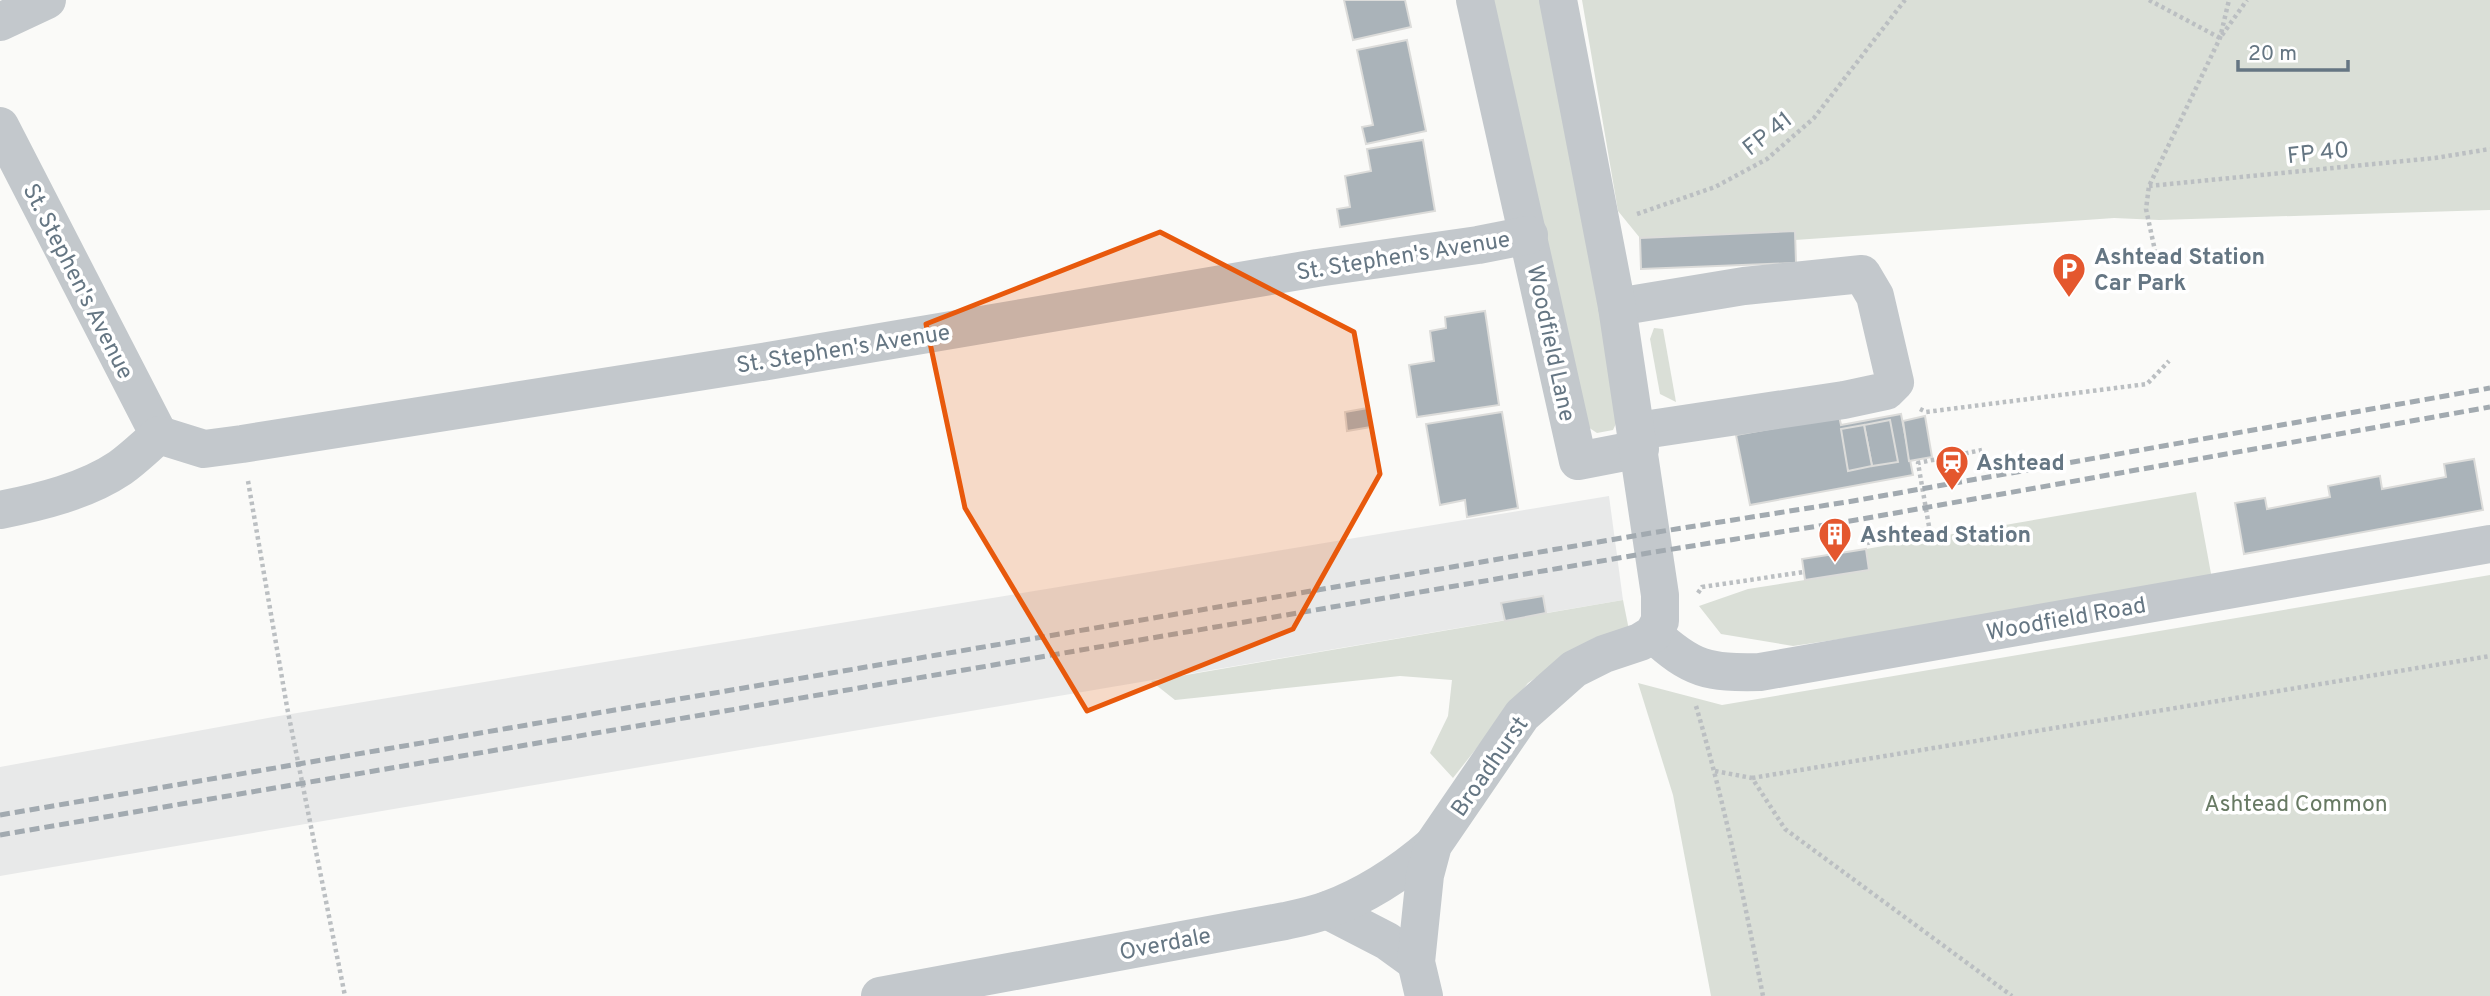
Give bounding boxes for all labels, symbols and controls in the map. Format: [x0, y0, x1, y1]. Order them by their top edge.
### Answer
scale bar [2238, 28, 2348, 72]
text: 20 m [2248, 41, 2297, 68]
street label: FP 41 [1738, 106, 1799, 164]
street label: FP 40 [2286, 137, 2351, 172]
street label: St. Stephen's Avenue [15, 179, 139, 385]
street label: St. Stephen's Avenue [1294, 226, 1512, 289]
place label: Ashtead Station Car Park [2094, 244, 2265, 299]
parking icon: Ashtead Station Car Park [2050, 250, 2088, 299]
street label: Woodfield Lane [1519, 263, 1580, 424]
street label: St. Stephen's Avenue [734, 319, 952, 382]
station icon: Ashtead [1933, 443, 1971, 492]
place label: Ashtead [1976, 450, 2065, 479]
building icon: Ashtead Station [1816, 515, 1854, 564]
place label: Ashtead Station [1860, 522, 2031, 551]
street label: Woodfield Road [1984, 592, 2149, 649]
street label: Broadhurst [1446, 712, 1536, 823]
park label: Ashtead Common [2204, 791, 2388, 820]
street label: Overdale [1117, 922, 1214, 969]

